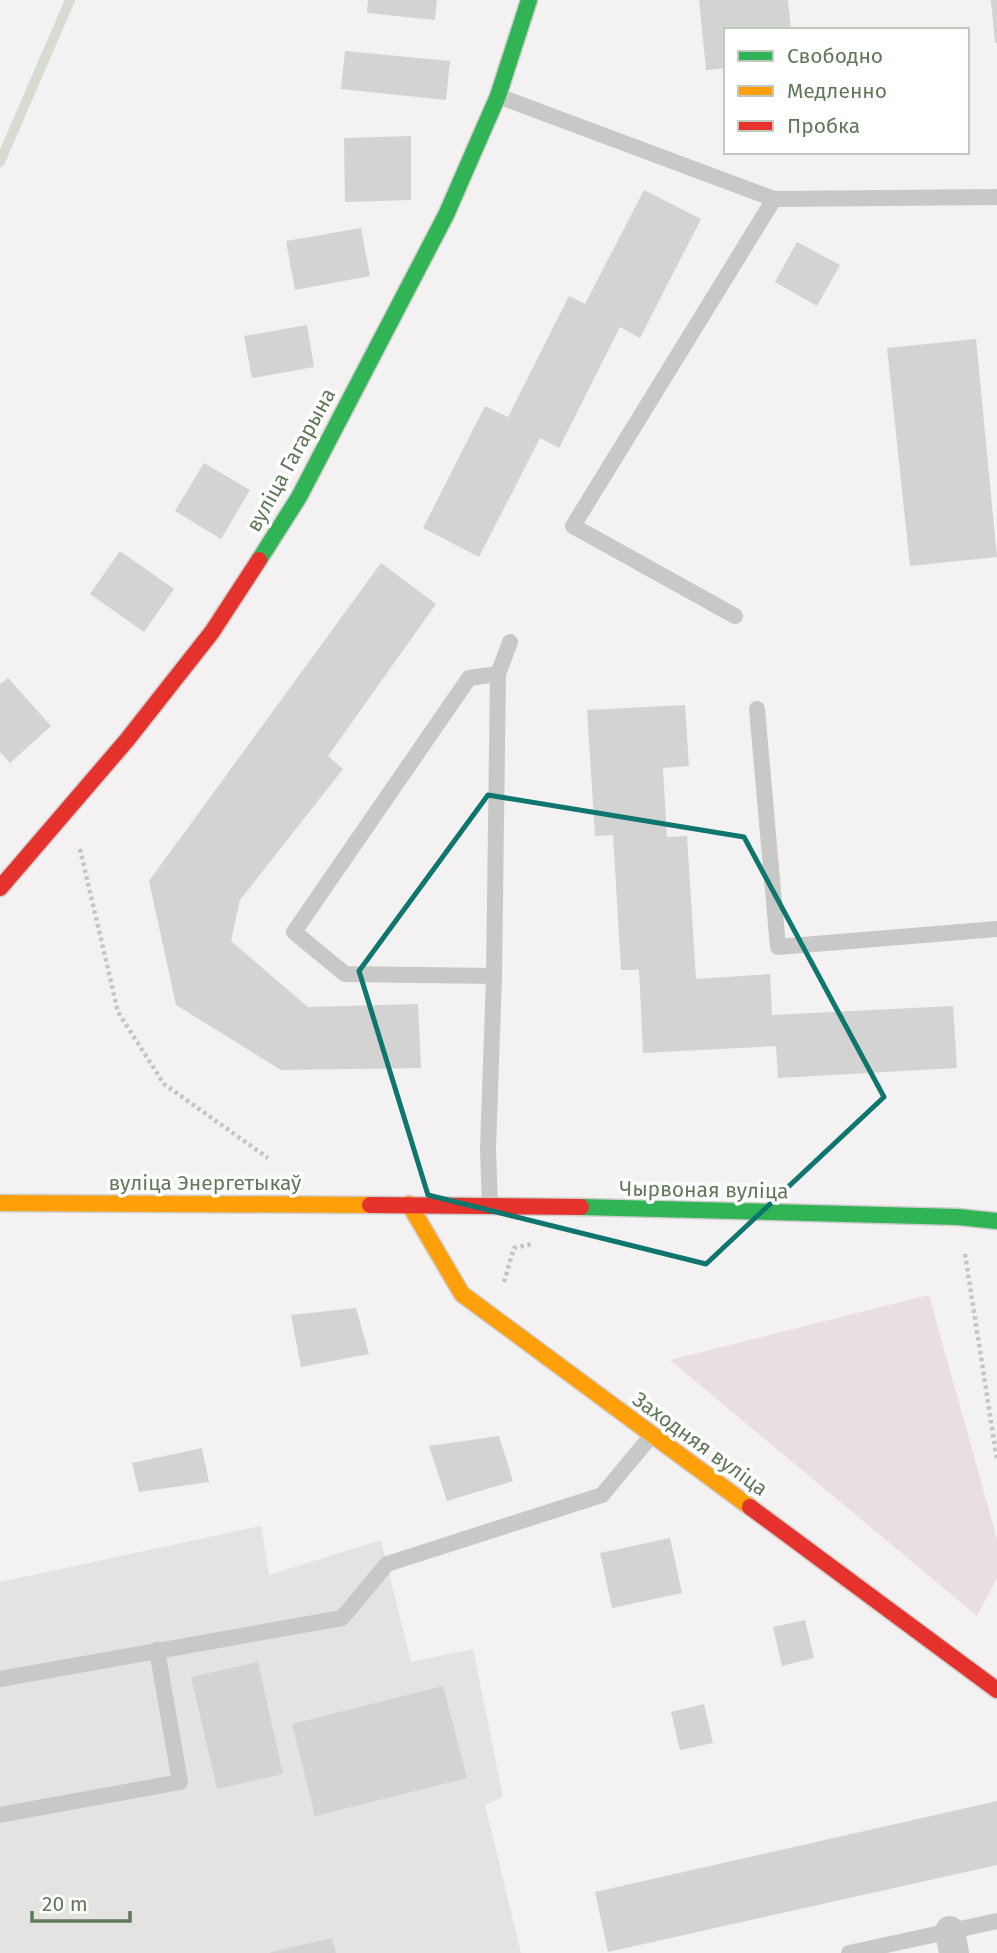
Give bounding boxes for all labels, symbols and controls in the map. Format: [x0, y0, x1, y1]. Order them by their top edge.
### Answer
legend [724, 28, 969, 154]
text: Свободно [787, 43, 883, 69]
text: Медленно [787, 78, 887, 104]
text: Пробка [787, 113, 860, 139]
street label: вуліца Гагарына [241, 384, 341, 536]
street label: вуліца Энергетыкаў [109, 1170, 302, 1196]
street label: Чырвоная вуліца [619, 1176, 789, 1204]
street label: Заходняя вуліца [627, 1386, 773, 1502]
scale bar [32, 1880, 130, 1924]
text: 20 m [42, 1891, 88, 1917]

